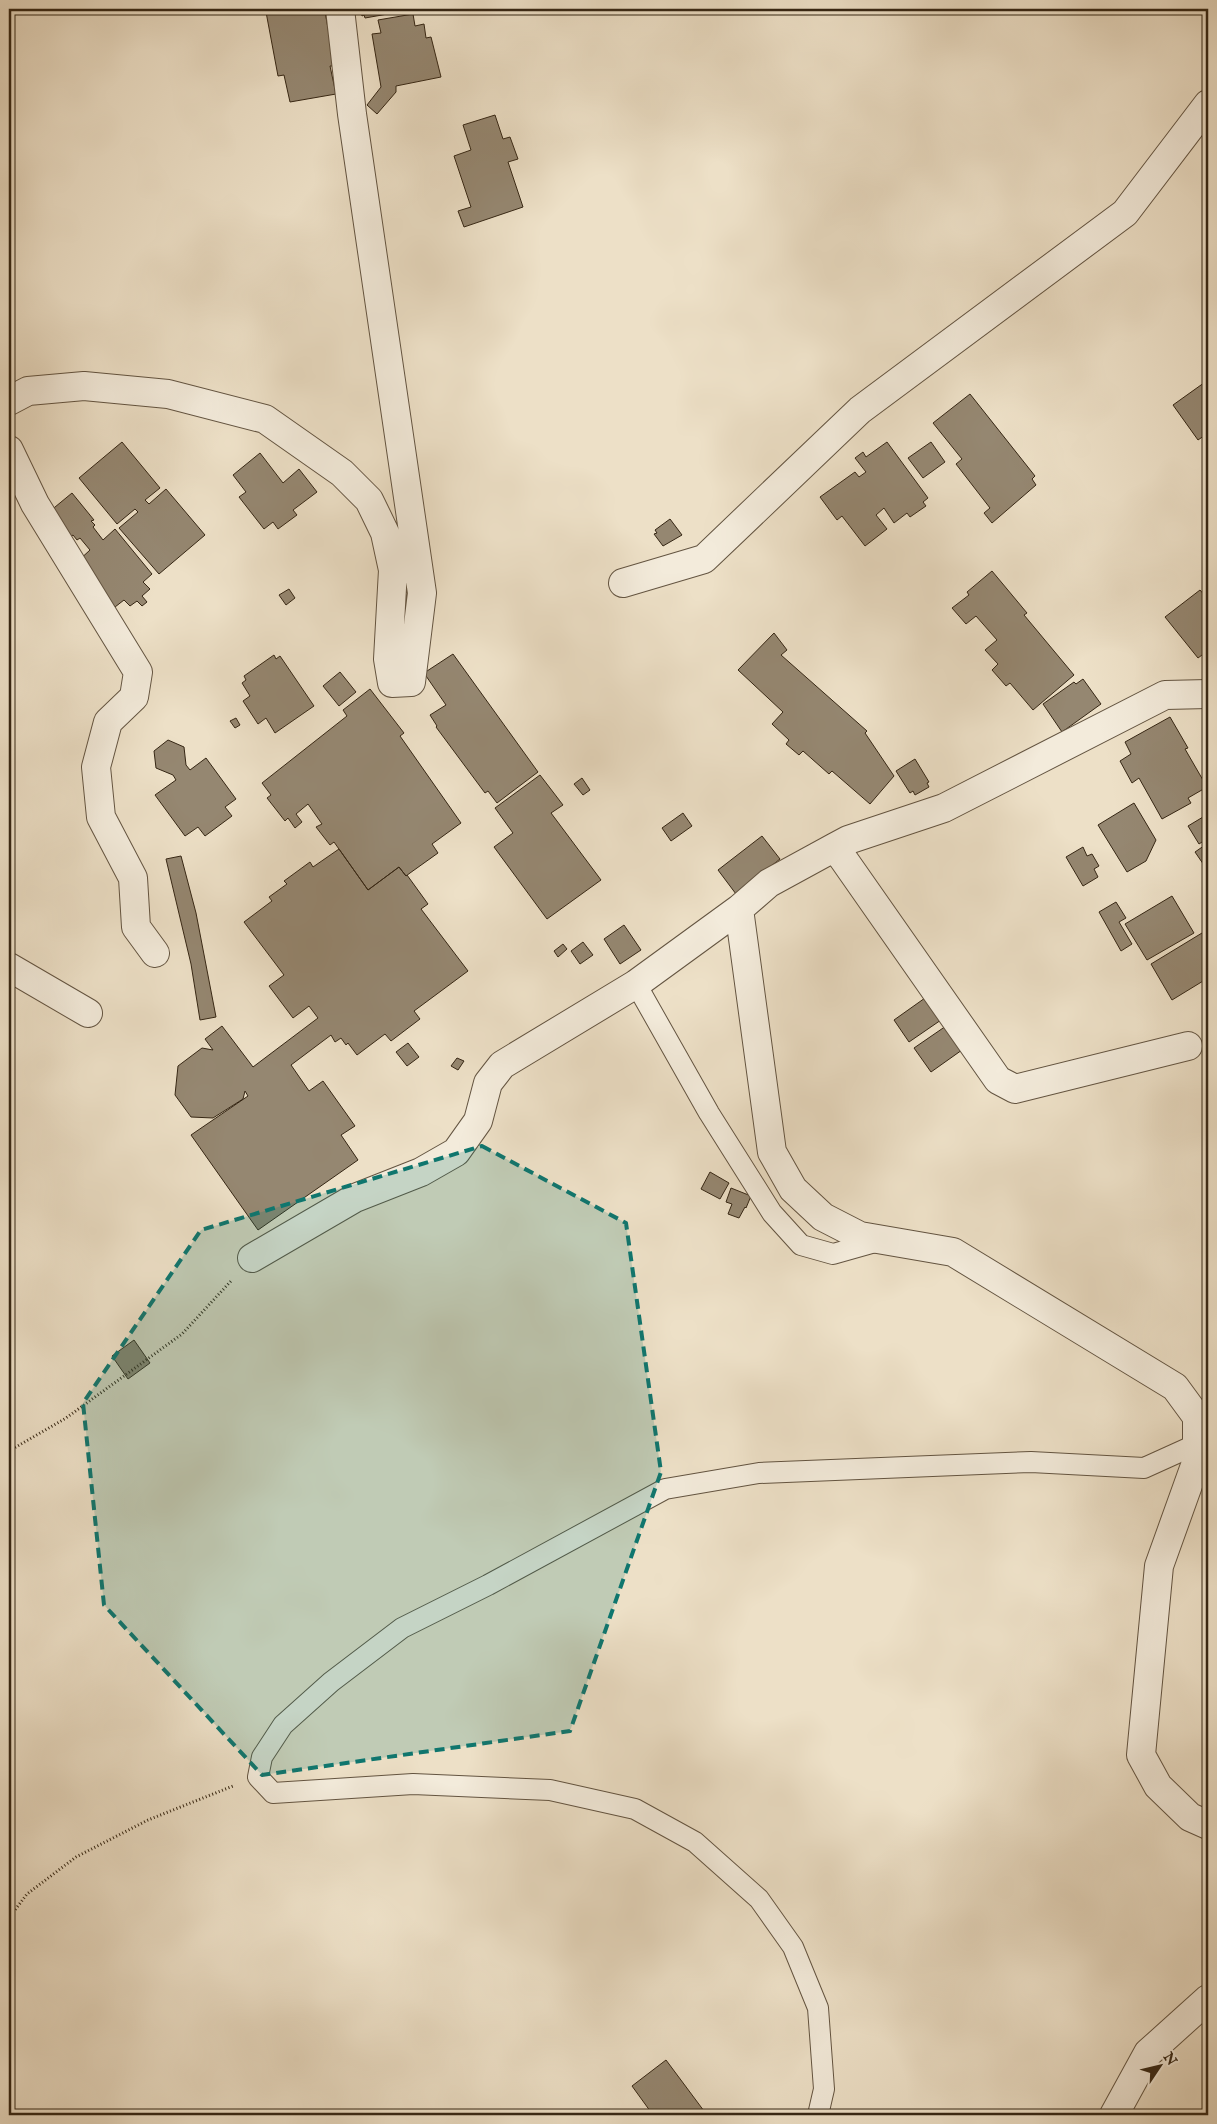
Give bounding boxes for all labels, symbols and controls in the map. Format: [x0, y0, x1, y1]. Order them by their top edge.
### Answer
north arrow [1134, 2042, 1184, 2092]
text: N [1158, 2048, 1181, 2069]

